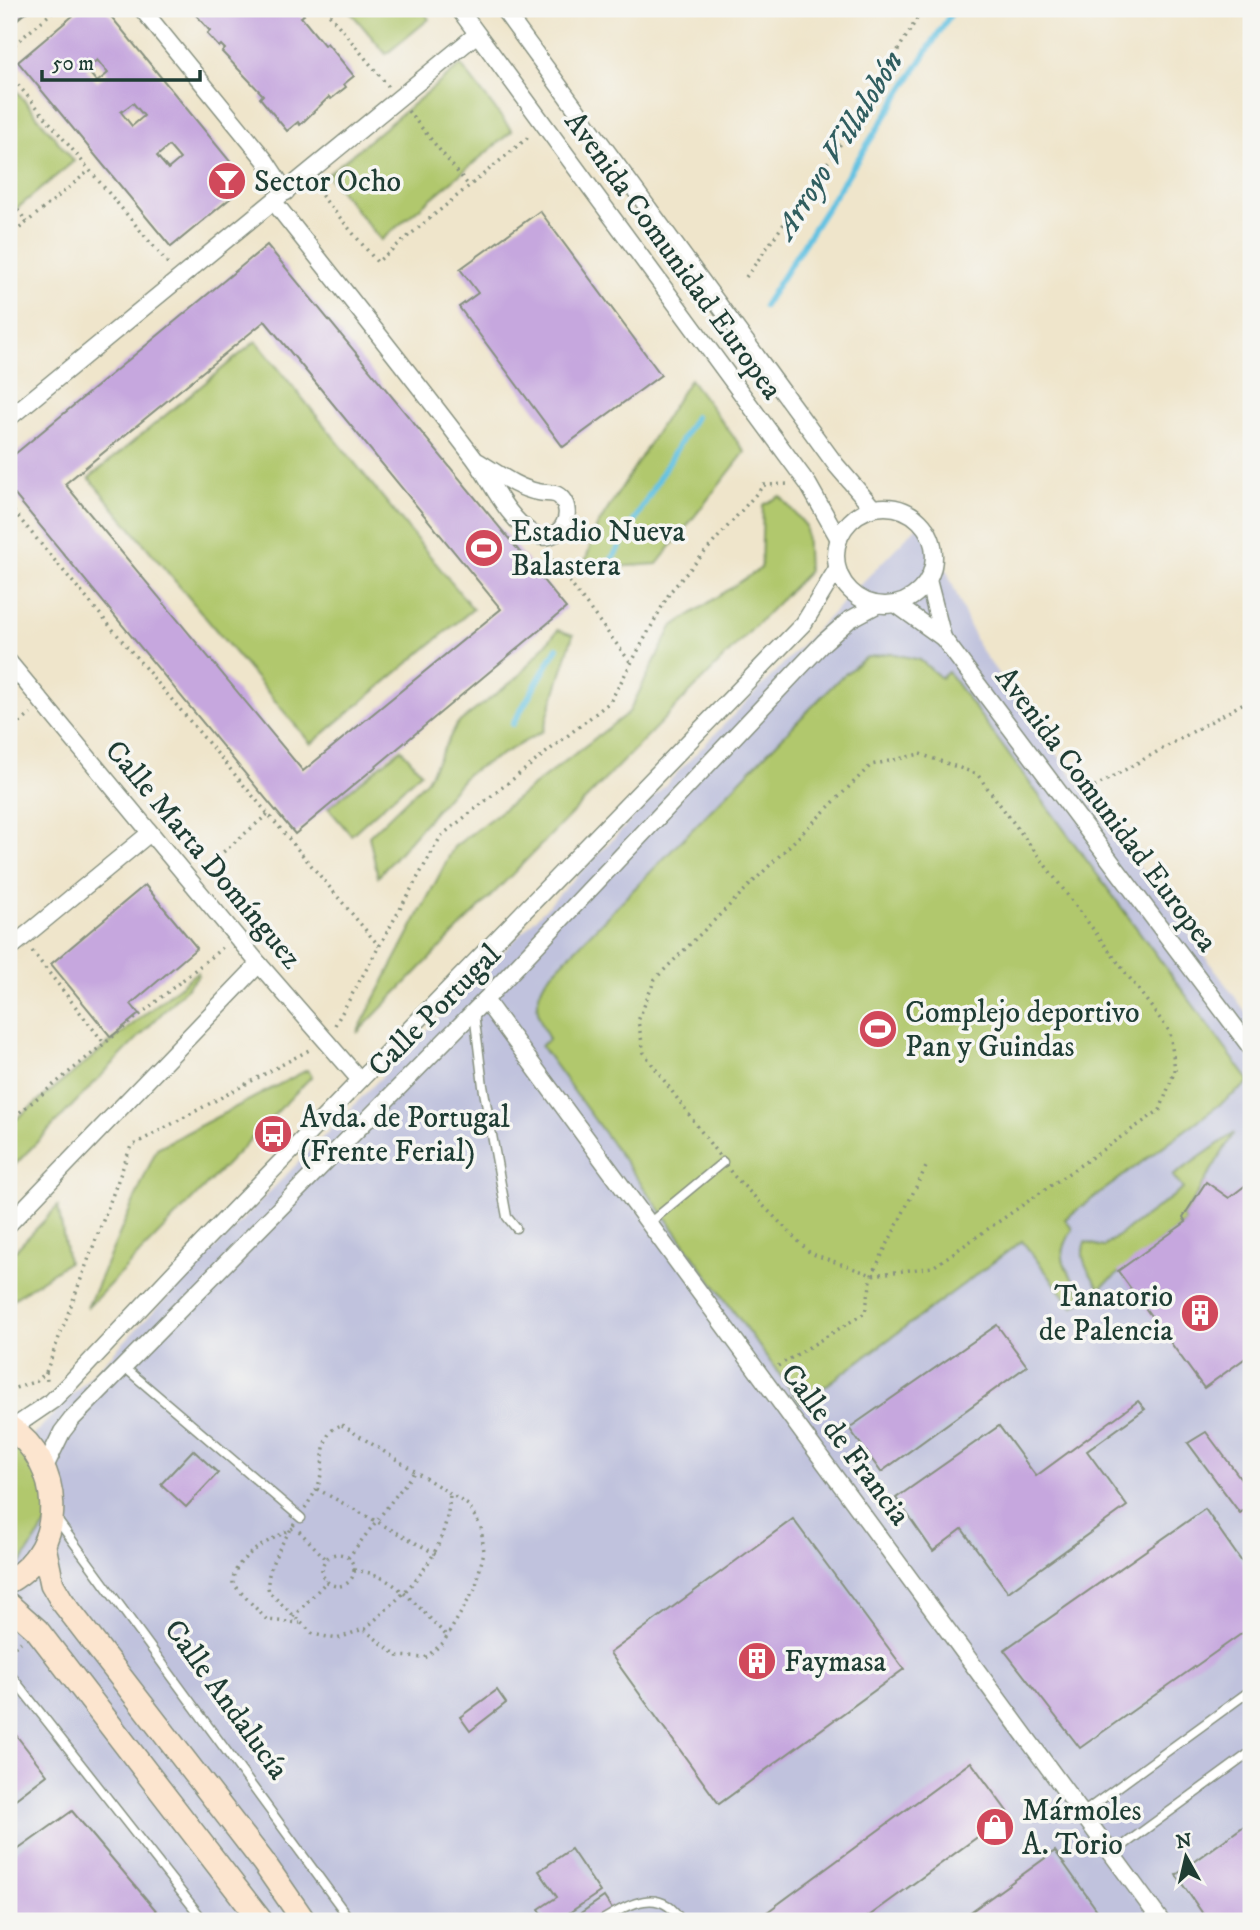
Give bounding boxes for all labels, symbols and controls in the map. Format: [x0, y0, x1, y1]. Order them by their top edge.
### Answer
scale bar [42, 38, 200, 82]
water label: Arroyo Villalobón [765, 44, 913, 249]
text: 50 m [52, 51, 94, 77]
street label: Avenida Comunidad Europea [556, 105, 790, 407]
bar icon: Sector Ocho [206, 160, 248, 202]
place label: Sector Ocho [254, 164, 401, 201]
place label: Estadio Nueva Balastera [511, 514, 685, 585]
sports icon: Estadio Nueva Balastera [463, 527, 505, 569]
street label: Avenida Comunidad Europea [987, 660, 1225, 960]
street label: Calle Marta Domínguez [96, 733, 309, 977]
street label: Calle Portugal [361, 937, 509, 1085]
place label: Complejo deportivo Pan y Guindas [905, 995, 1140, 1066]
sports icon: Complejo deportivo Pan y Guindas [857, 1008, 899, 1050]
place label: Avda. de Portugal (Frente Ferial) [300, 1100, 510, 1171]
bus stop icon: Avda. de Portugal (Frente Ferial) [252, 1113, 294, 1155]
place label: Tanatorio de Palencia [1039, 1279, 1173, 1350]
building icon: Tanatorio de Palencia [1179, 1292, 1221, 1334]
street label: Calle de Francia [772, 1357, 918, 1533]
street label: Calle Andalucía [155, 1613, 296, 1787]
building icon: Faymasa [736, 1640, 778, 1682]
place label: Faymasa [784, 1644, 887, 1681]
place label: Mármoles A. Torio [1022, 1793, 1142, 1864]
shop icon: Mármoles A. Torio [974, 1806, 1016, 1848]
north arrow [1152, 1822, 1222, 1892]
text: N [1175, 1829, 1194, 1854]

